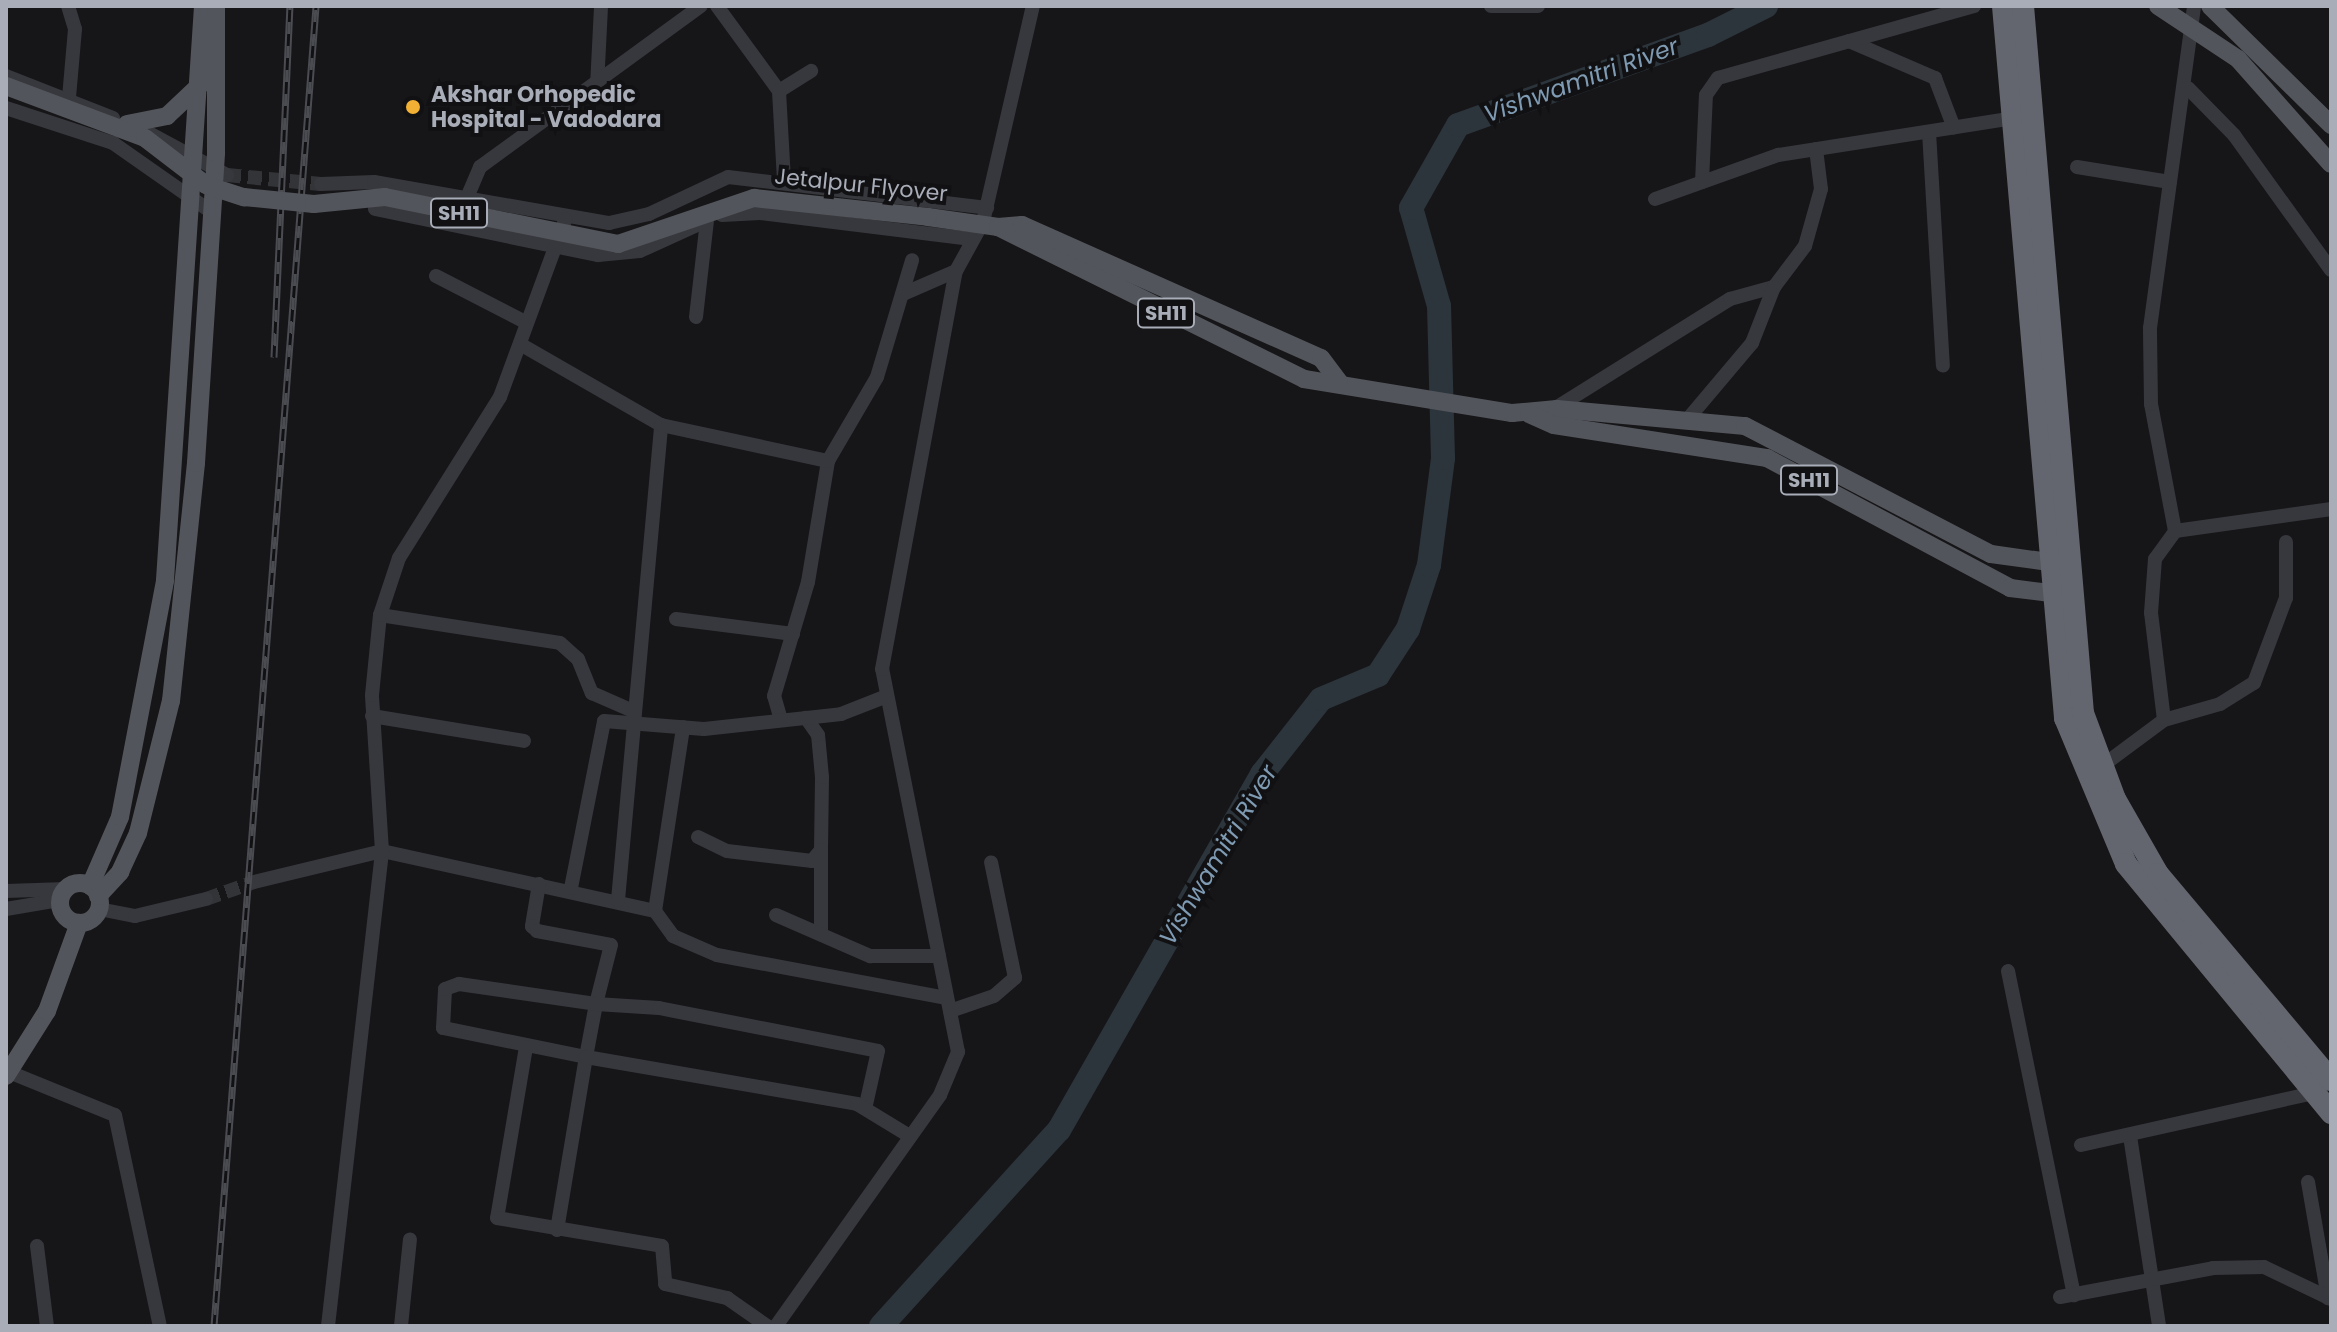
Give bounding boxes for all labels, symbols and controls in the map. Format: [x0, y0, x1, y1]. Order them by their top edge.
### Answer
water label: Vishwamitri River [1480, 31, 1682, 129]
place label: Akshar Orhopedic Hospital - Vadodara [431, 81, 661, 132]
marker: Akshar Orhopedic Hospital - Vadodara [402, 96, 424, 118]
street label: Jetalpur Flyover [773, 163, 949, 207]
road number: SH11 [429, 197, 489, 229]
road number: SH11 [1136, 297, 1196, 329]
road number: SH11 [1779, 464, 1839, 496]
water label: Vishwamitri River [1153, 760, 1283, 950]

